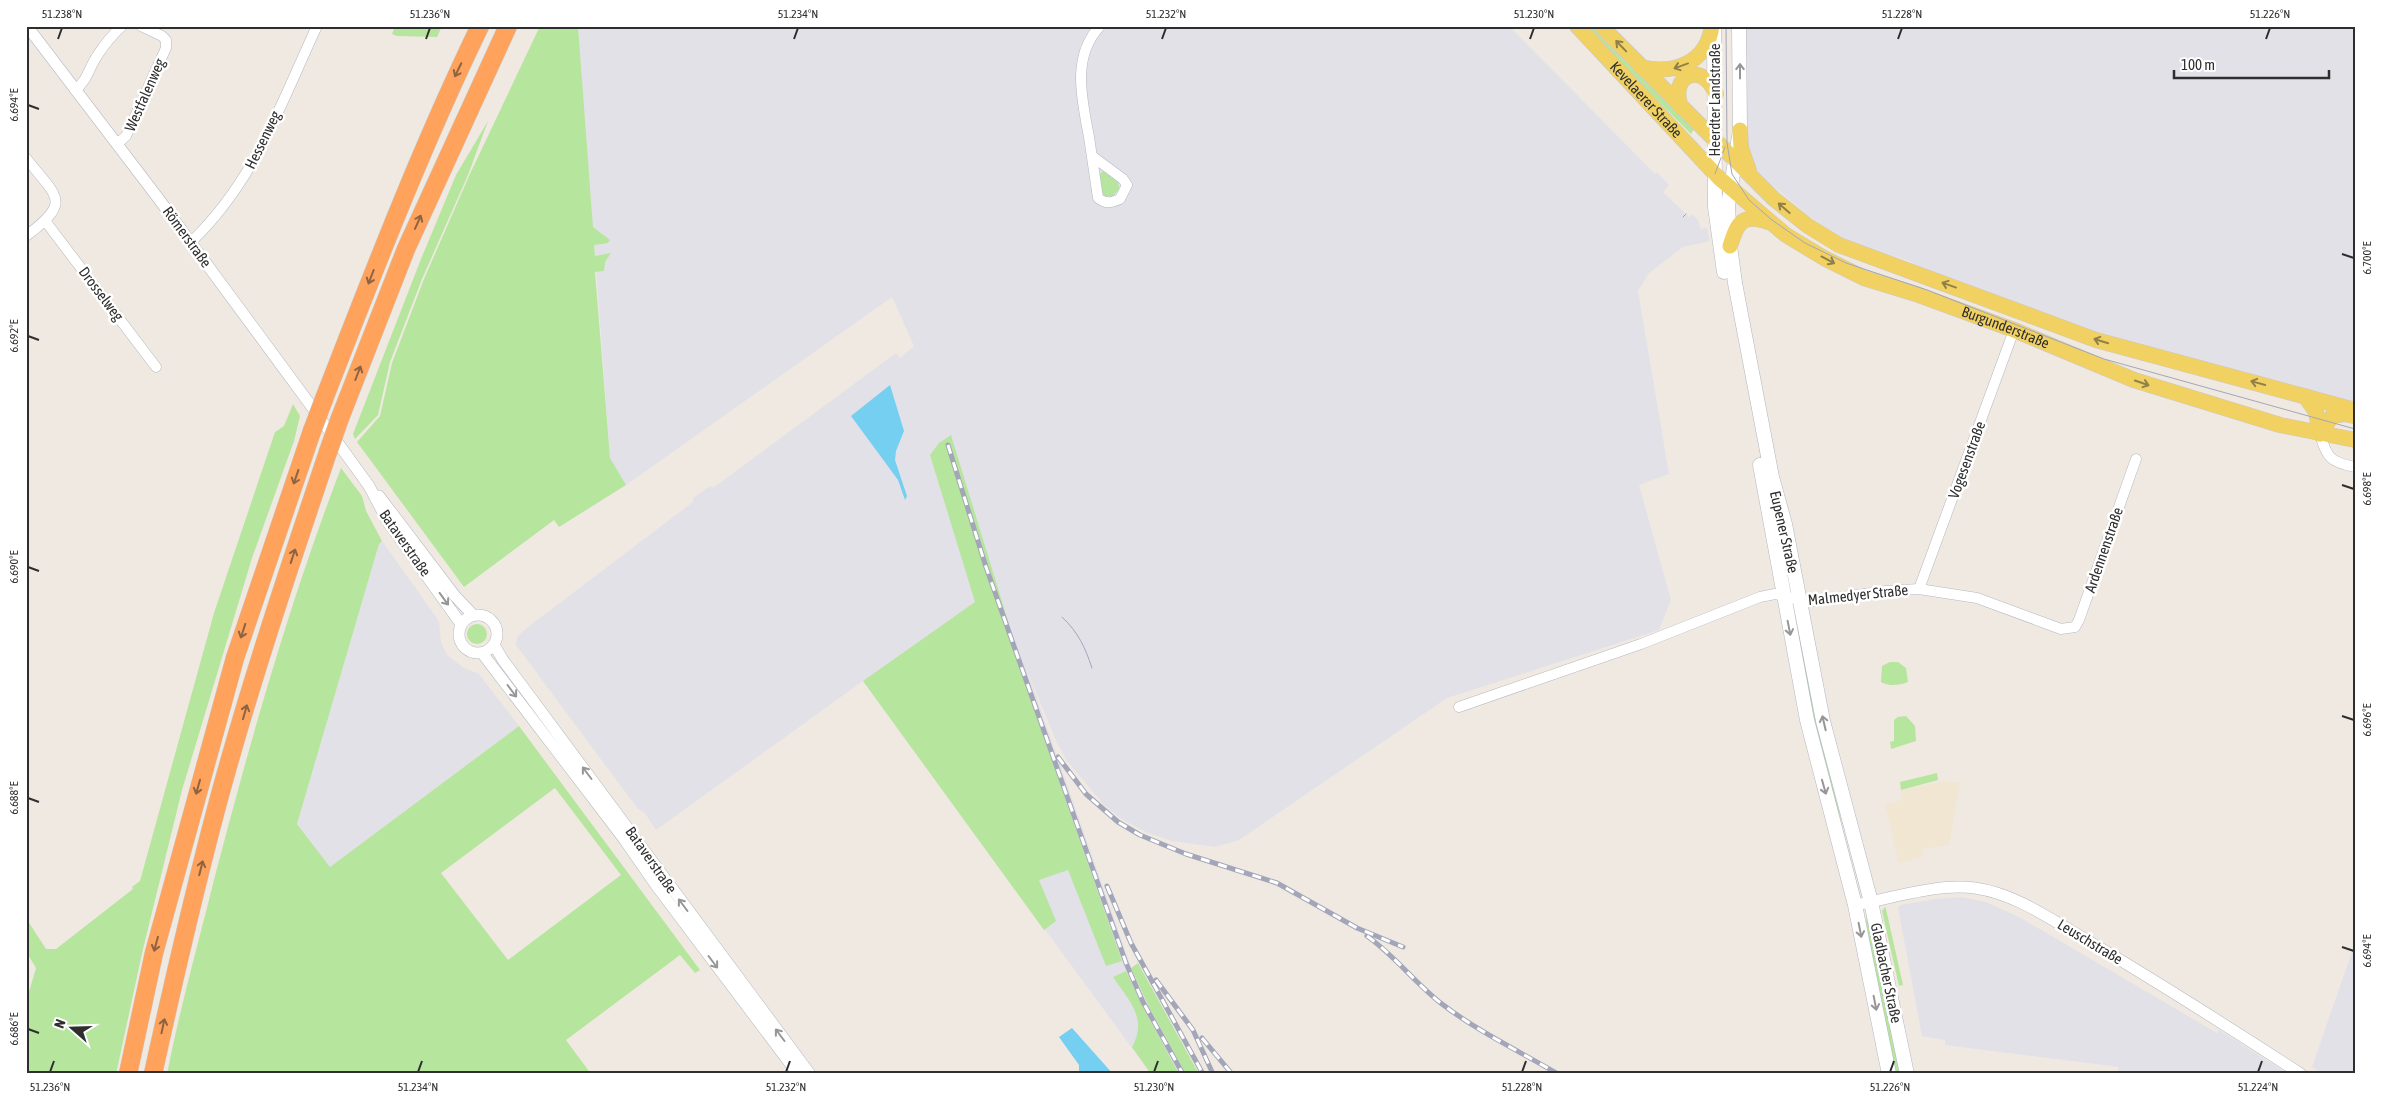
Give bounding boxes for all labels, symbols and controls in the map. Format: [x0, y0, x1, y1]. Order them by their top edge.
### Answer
text: 51.238°N [42, 7, 82, 21]
text: 51.236°N [410, 7, 450, 21]
text: 51.234°N [778, 7, 818, 21]
text: 51.232°N [1146, 7, 1186, 21]
text: 51.230°N [1514, 7, 1554, 21]
text: 51.228°N [1882, 7, 1922, 21]
text: 51.226°N [2250, 7, 2290, 21]
one-way arrow [1616, 41, 1628, 53]
street label: Heerdter Landstraße [1706, 43, 1723, 157]
scale bar [2174, 48, 2328, 80]
street label: Westfalenweg [121, 55, 168, 134]
text: 100 m [2181, 56, 2215, 73]
street label: Kevelaerer Straße [1607, 58, 1686, 141]
one-way arrow [453, 62, 463, 77]
one-way arrow [1674, 62, 1689, 71]
one-way arrow [1735, 64, 1745, 80]
text: 6.694°E [7, 88, 21, 122]
street label: Hessenweg [241, 108, 284, 171]
one-way arrow [1777, 202, 1790, 214]
street label: Römerstraße [160, 203, 215, 271]
one-way arrow [414, 215, 424, 230]
text: 6.700°E [2360, 241, 2374, 275]
one-way arrow [1820, 255, 1835, 265]
street label: Drosselweg [76, 263, 128, 324]
one-way arrow [366, 269, 375, 284]
one-way arrow [1941, 280, 1957, 289]
street label: Burgunderstraße [1960, 303, 2052, 352]
text: 6.692°E [7, 319, 21, 353]
one-way arrow [2093, 335, 2109, 345]
one-way arrow [354, 365, 363, 381]
one-way arrow [2134, 378, 2150, 388]
one-way arrow [2250, 378, 2266, 388]
street label: Vogesenstraße [1945, 419, 1988, 501]
one-way arrow [290, 469, 300, 485]
text: 6.698°E [2360, 472, 2374, 506]
street label: Eupener Straße [1767, 489, 1802, 575]
street label: Ardennenstraße [2081, 505, 2126, 595]
street label: Bataverstraße [376, 506, 435, 579]
one-way arrow [289, 549, 298, 565]
text: 6.690°E [7, 550, 21, 584]
street label: Malmedyer Straße [1807, 581, 1909, 608]
one-way arrow [439, 592, 449, 606]
one-way arrow [1785, 620, 1795, 636]
one-way arrow [238, 623, 248, 639]
one-way arrow [507, 684, 517, 698]
text: 6.696°E [2360, 703, 2374, 737]
one-way arrow [240, 704, 250, 720]
one-way arrow [1819, 716, 1828, 732]
one-way arrow [582, 767, 593, 780]
one-way arrow [1819, 778, 1829, 794]
one-way arrow [192, 779, 202, 795]
text: 6.688°E [7, 781, 21, 815]
street label: Bataverstraße [622, 823, 681, 896]
one-way arrow [197, 861, 207, 877]
one-way arrow [678, 898, 688, 912]
street label: Leuschstraße [2055, 916, 2126, 968]
street label: Gladbacher Straße [1868, 921, 1905, 1025]
one-way arrow [1856, 922, 1866, 938]
text: 6.694°E [2360, 934, 2374, 968]
one-way arrow [151, 936, 160, 952]
one-way arrow [708, 955, 719, 968]
one-way arrow [1871, 994, 1880, 1010]
north arrow [48, 1002, 98, 1052]
text: 6.686°E [7, 1012, 21, 1046]
text: N [51, 1017, 69, 1030]
one-way arrow [159, 1019, 169, 1035]
one-way arrow [775, 1029, 786, 1042]
text: 51.236°N [30, 1080, 70, 1094]
text: 51.234°N [398, 1080, 438, 1094]
text: 51.232°N [766, 1080, 806, 1094]
text: 51.230°N [1134, 1080, 1174, 1094]
text: 51.228°N [1502, 1080, 1542, 1094]
text: 51.226°N [1870, 1080, 1910, 1094]
text: 51.224°N [2238, 1080, 2278, 1094]

